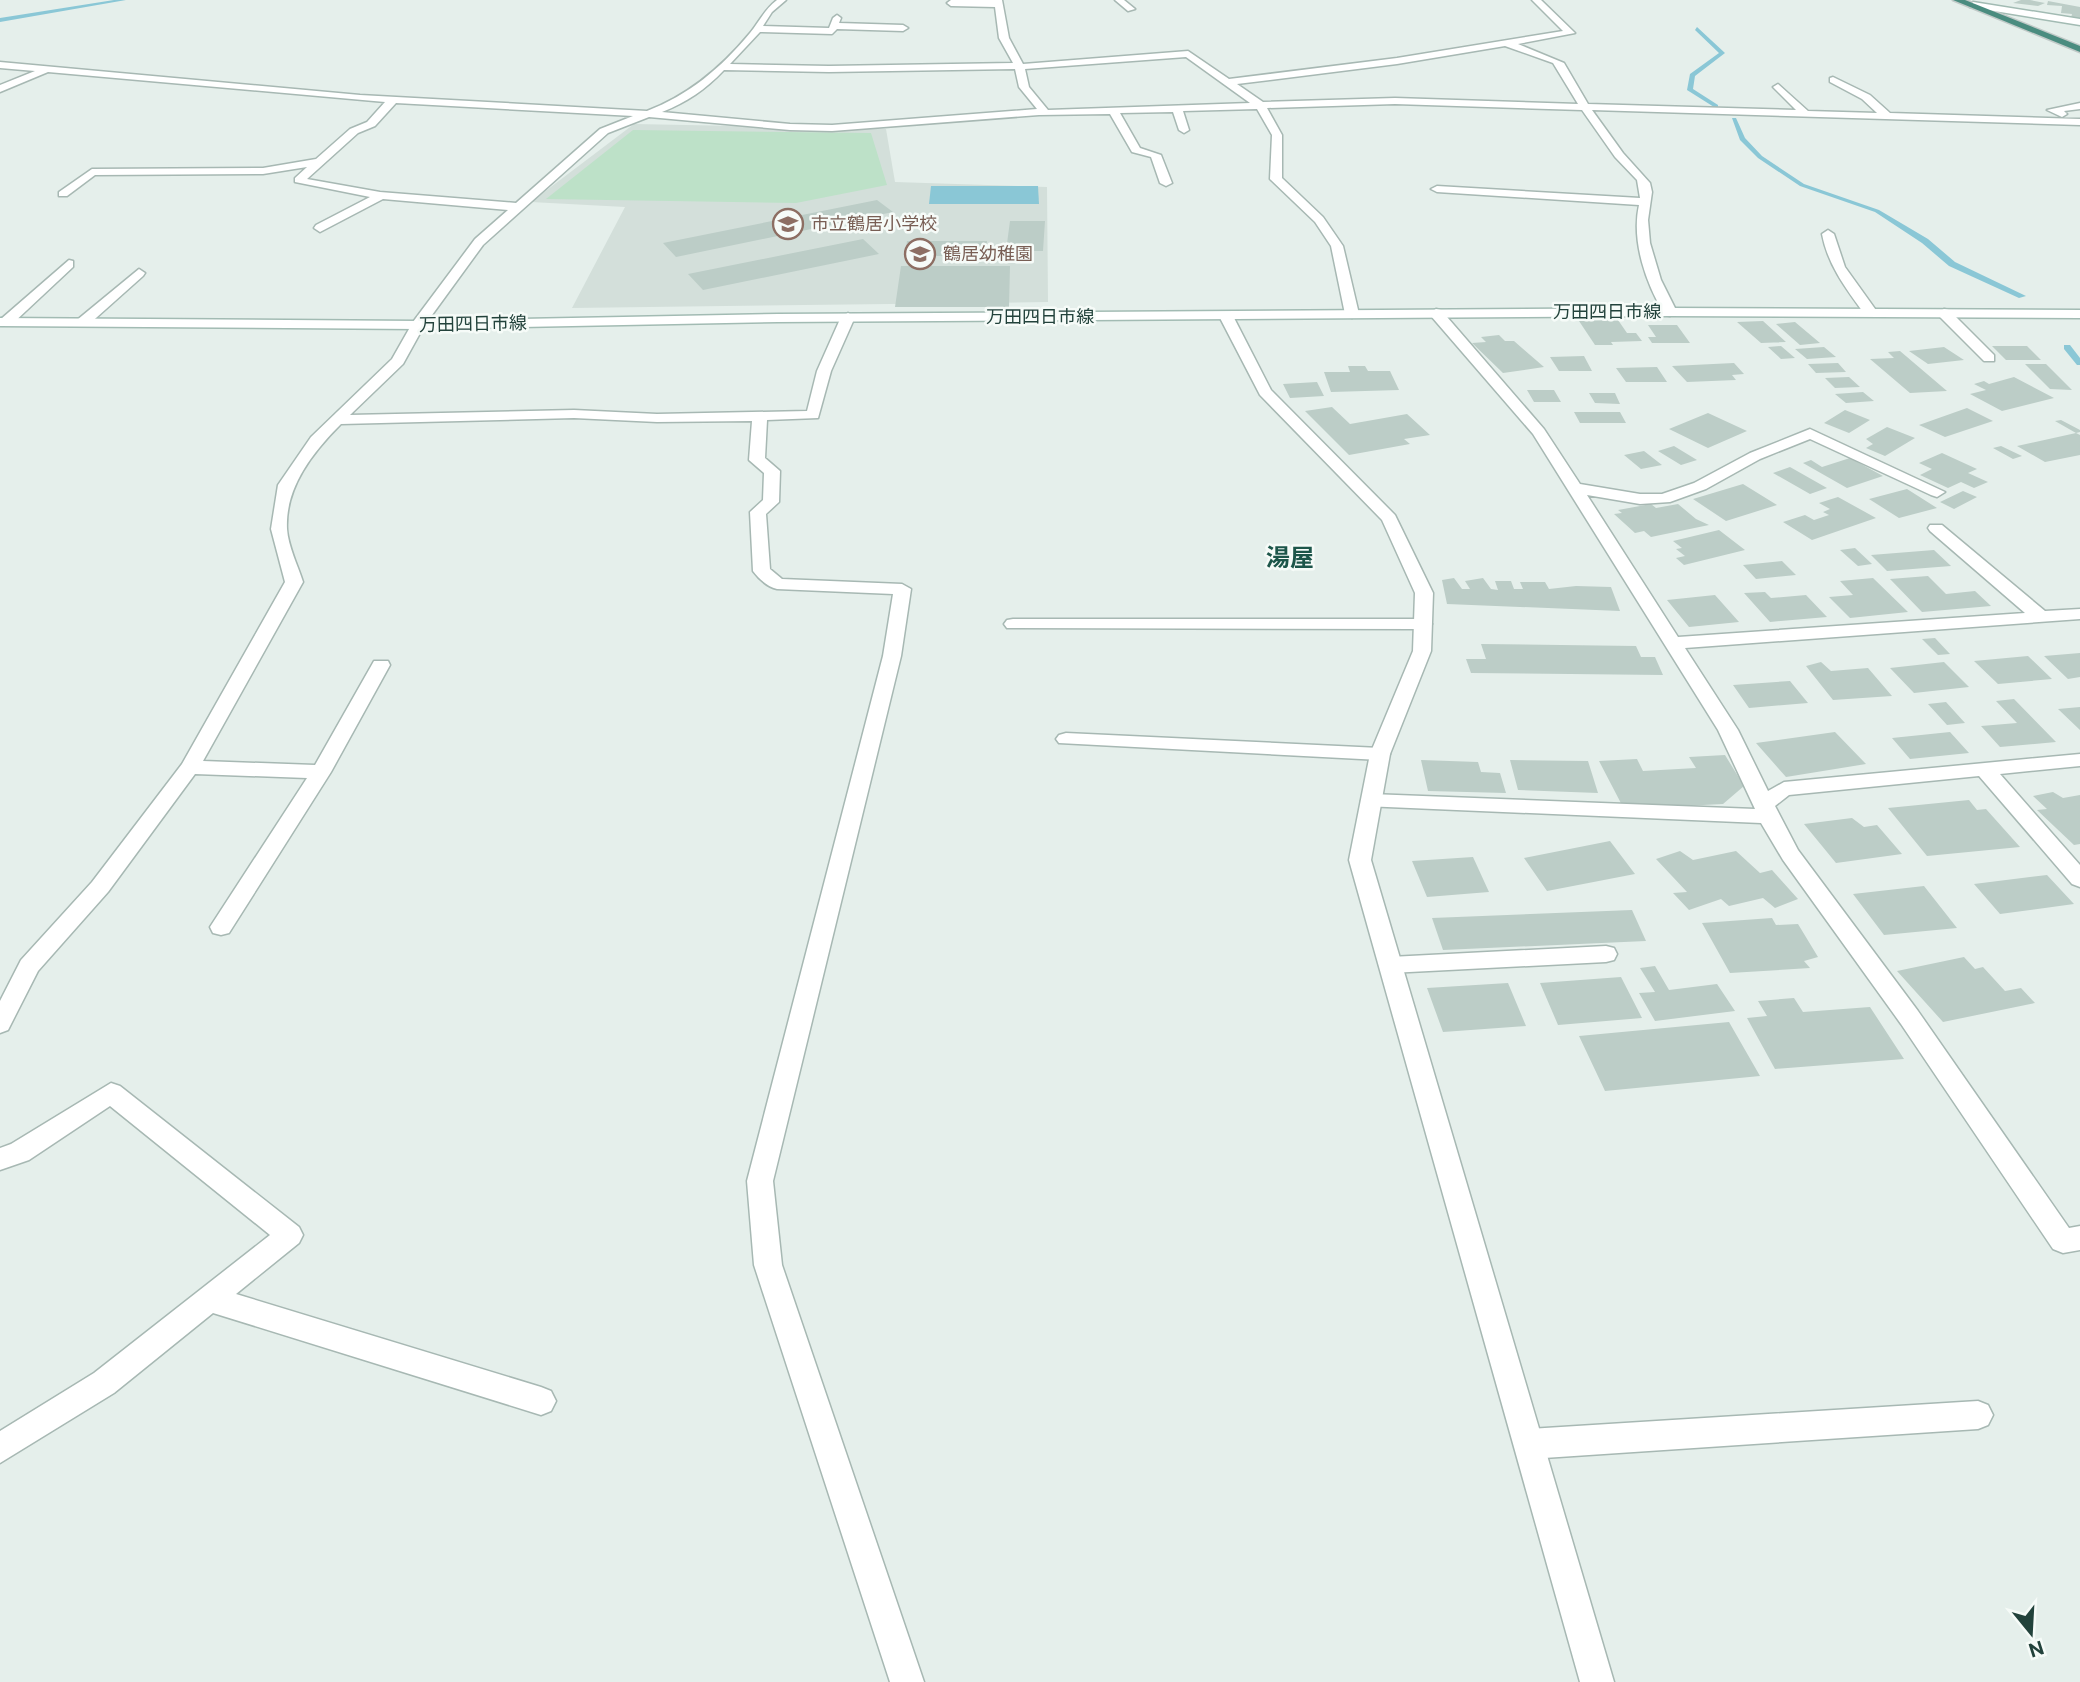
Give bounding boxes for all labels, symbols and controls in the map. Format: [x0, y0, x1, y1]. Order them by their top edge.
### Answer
school or university icon: 市立鶴居小学校 [771, 207, 805, 241]
place label: 市立鶴居小学校 [811, 213, 937, 234]
school or university icon: 鶴居幼稚園 [903, 237, 937, 271]
place label: 鶴居幼稚園 [943, 243, 1033, 264]
street label: 万田四日市線 [1553, 301, 1661, 322]
street label: 万田四日市線 [986, 306, 1094, 327]
street label: 万田四日市線 [419, 312, 527, 335]
district label: 湯屋 [1266, 543, 1314, 571]
north arrow [1996, 1598, 2066, 1668]
text: N [2026, 1636, 2047, 1662]

